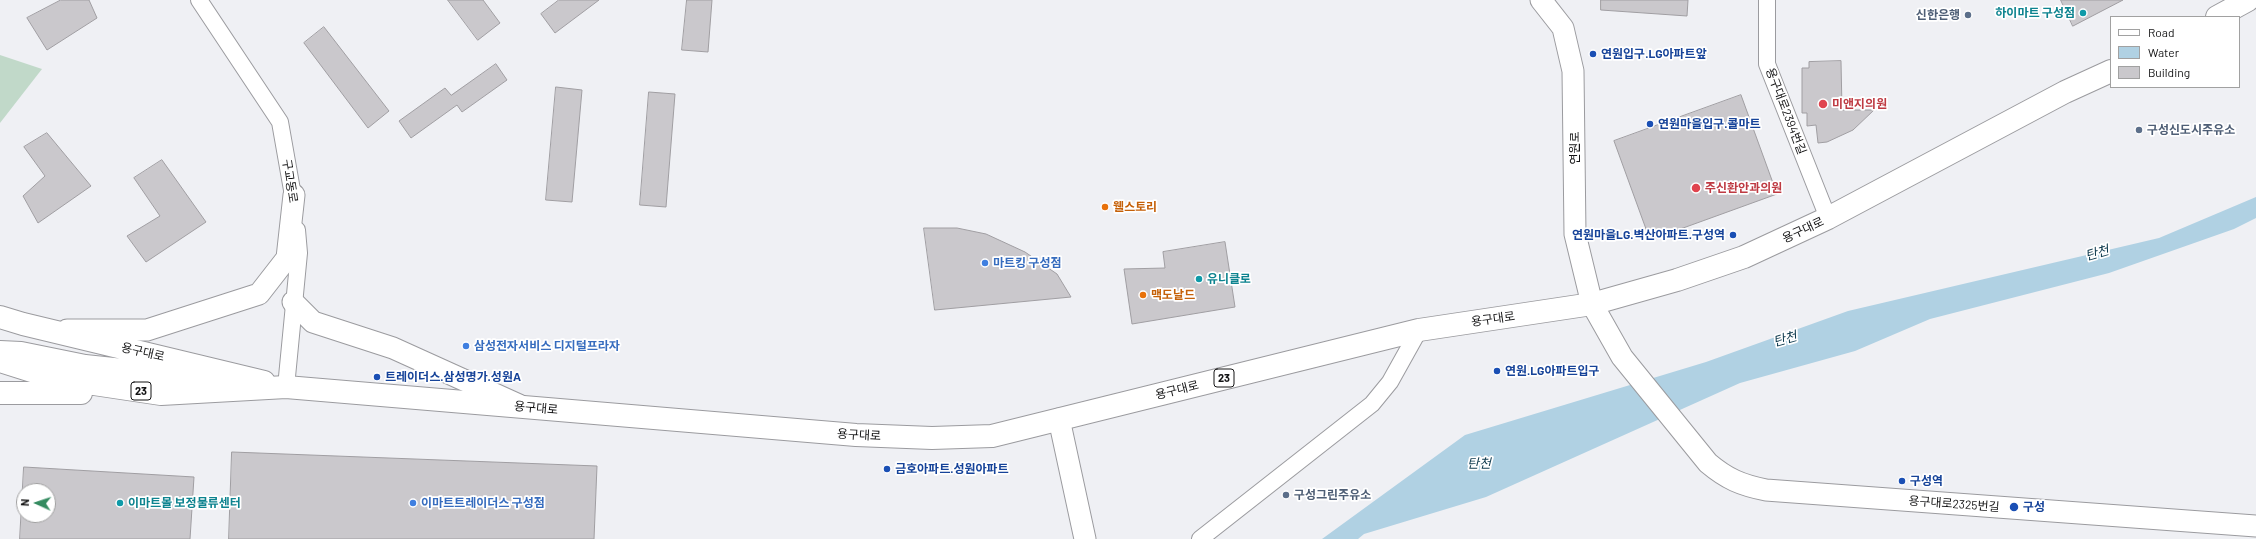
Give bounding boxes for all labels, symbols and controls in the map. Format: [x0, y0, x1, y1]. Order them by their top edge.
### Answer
place label: 하이마트 구성점 [1995, 6, 2075, 20]
place label: 신한은행 [1916, 8, 1960, 22]
marker: 하이마트 구성점 [2078, 8, 2088, 18]
marker: 신한은행 [1963, 10, 1973, 20]
legend [2110, 16, 2240, 88]
text: Road [2148, 25, 2175, 39]
text: Water [2148, 45, 2179, 59]
place label: 연원입구.LG아파트앞 [1601, 47, 1707, 61]
marker: 연원입구.LG아파트앞 [1588, 49, 1598, 59]
text: Building [2148, 65, 2190, 79]
street label: 용구대로2394번길 [1763, 66, 1809, 156]
place label: 미앤지의원 [1832, 97, 1887, 111]
marker: 미앤지의원 [1817, 98, 1829, 110]
place label: 연원마을입구.콜마트 [1658, 117, 1761, 131]
marker: 연원마을입구.콜마트 [1645, 119, 1655, 129]
place label: 구성신도시주유소 [2147, 123, 2235, 137]
marker: 구성신도시주유소 [2134, 125, 2144, 135]
street label: 연원로 [1568, 131, 1582, 165]
street label: 구교동로 [279, 158, 301, 204]
place label: 주신환안과의원 [1705, 181, 1782, 195]
marker: 주신환안과의원 [1690, 182, 1702, 194]
place label: 웰스토리 [1113, 200, 1157, 214]
marker: 웰스토리 [1100, 202, 1110, 212]
street label: 용구대로 [1780, 214, 1826, 246]
place label: 연원마을LG.벽산아파트.구성역 [1572, 228, 1725, 242]
marker: 연원마을LG.벽산아파트.구성역 [1728, 230, 1738, 240]
water label: 탄천 [2083, 242, 2111, 264]
place label: 마트킹 구성점 [993, 256, 1062, 270]
marker: 마트킹 구성점 [980, 258, 990, 268]
place label: 유니클로 [1207, 272, 1251, 286]
marker: 유니클로 [1194, 274, 1204, 284]
place label: 맥도날드 [1151, 288, 1195, 302]
marker: 맥도날드 [1138, 290, 1148, 300]
street label: 용구대로 [1470, 309, 1516, 329]
water label: 탄천 [1771, 328, 1799, 350]
place label: 삼성전자서비스 디지털프라자 [474, 339, 620, 353]
street label: 용구대로 [120, 340, 166, 364]
marker: 삼성전자서비스 디지털프라자 [461, 341, 471, 351]
place label: 연원.LG아파트입구 [1505, 364, 1600, 378]
marker: 연원.LG아파트입구 [1492, 366, 1502, 376]
road number: 23 [1214, 369, 1234, 387]
place label: 트레이더스.삼성명가.성원A [385, 370, 521, 384]
marker: 트레이더스.삼성명가.성원A [372, 372, 382, 382]
street label: 용구대로 [1154, 378, 1200, 402]
road number: 23 [131, 382, 151, 400]
street label: 용구대로 [513, 399, 559, 417]
street label: 용구대로 [837, 427, 881, 443]
water label: 탄천 [1467, 456, 1491, 472]
place label: 금호아파트.성원아파트 [895, 462, 1009, 476]
marker: 금호아파트.성원아파트 [882, 464, 892, 474]
place label: 구성역 [1910, 474, 1943, 488]
marker: 구성역 [1897, 476, 1907, 486]
north arrow [16, 483, 56, 523]
place label: 구성그린주유소 [1294, 488, 1371, 502]
marker: 구성그린주유소 [1281, 490, 1291, 500]
street label: 용구대로2325번길 [1908, 494, 2000, 514]
place label: 이마트몰 보정물류센터 [128, 496, 241, 510]
place label: 이마트트레이더스 구성점 [421, 496, 545, 510]
text: N [18, 498, 31, 506]
marker: 이마트몰 보정물류센터 [115, 498, 125, 508]
marker: 이마트트레이더스 구성점 [408, 498, 418, 508]
place label: 구성 [2023, 500, 2045, 514]
marker: 구성 [2008, 501, 2020, 513]

